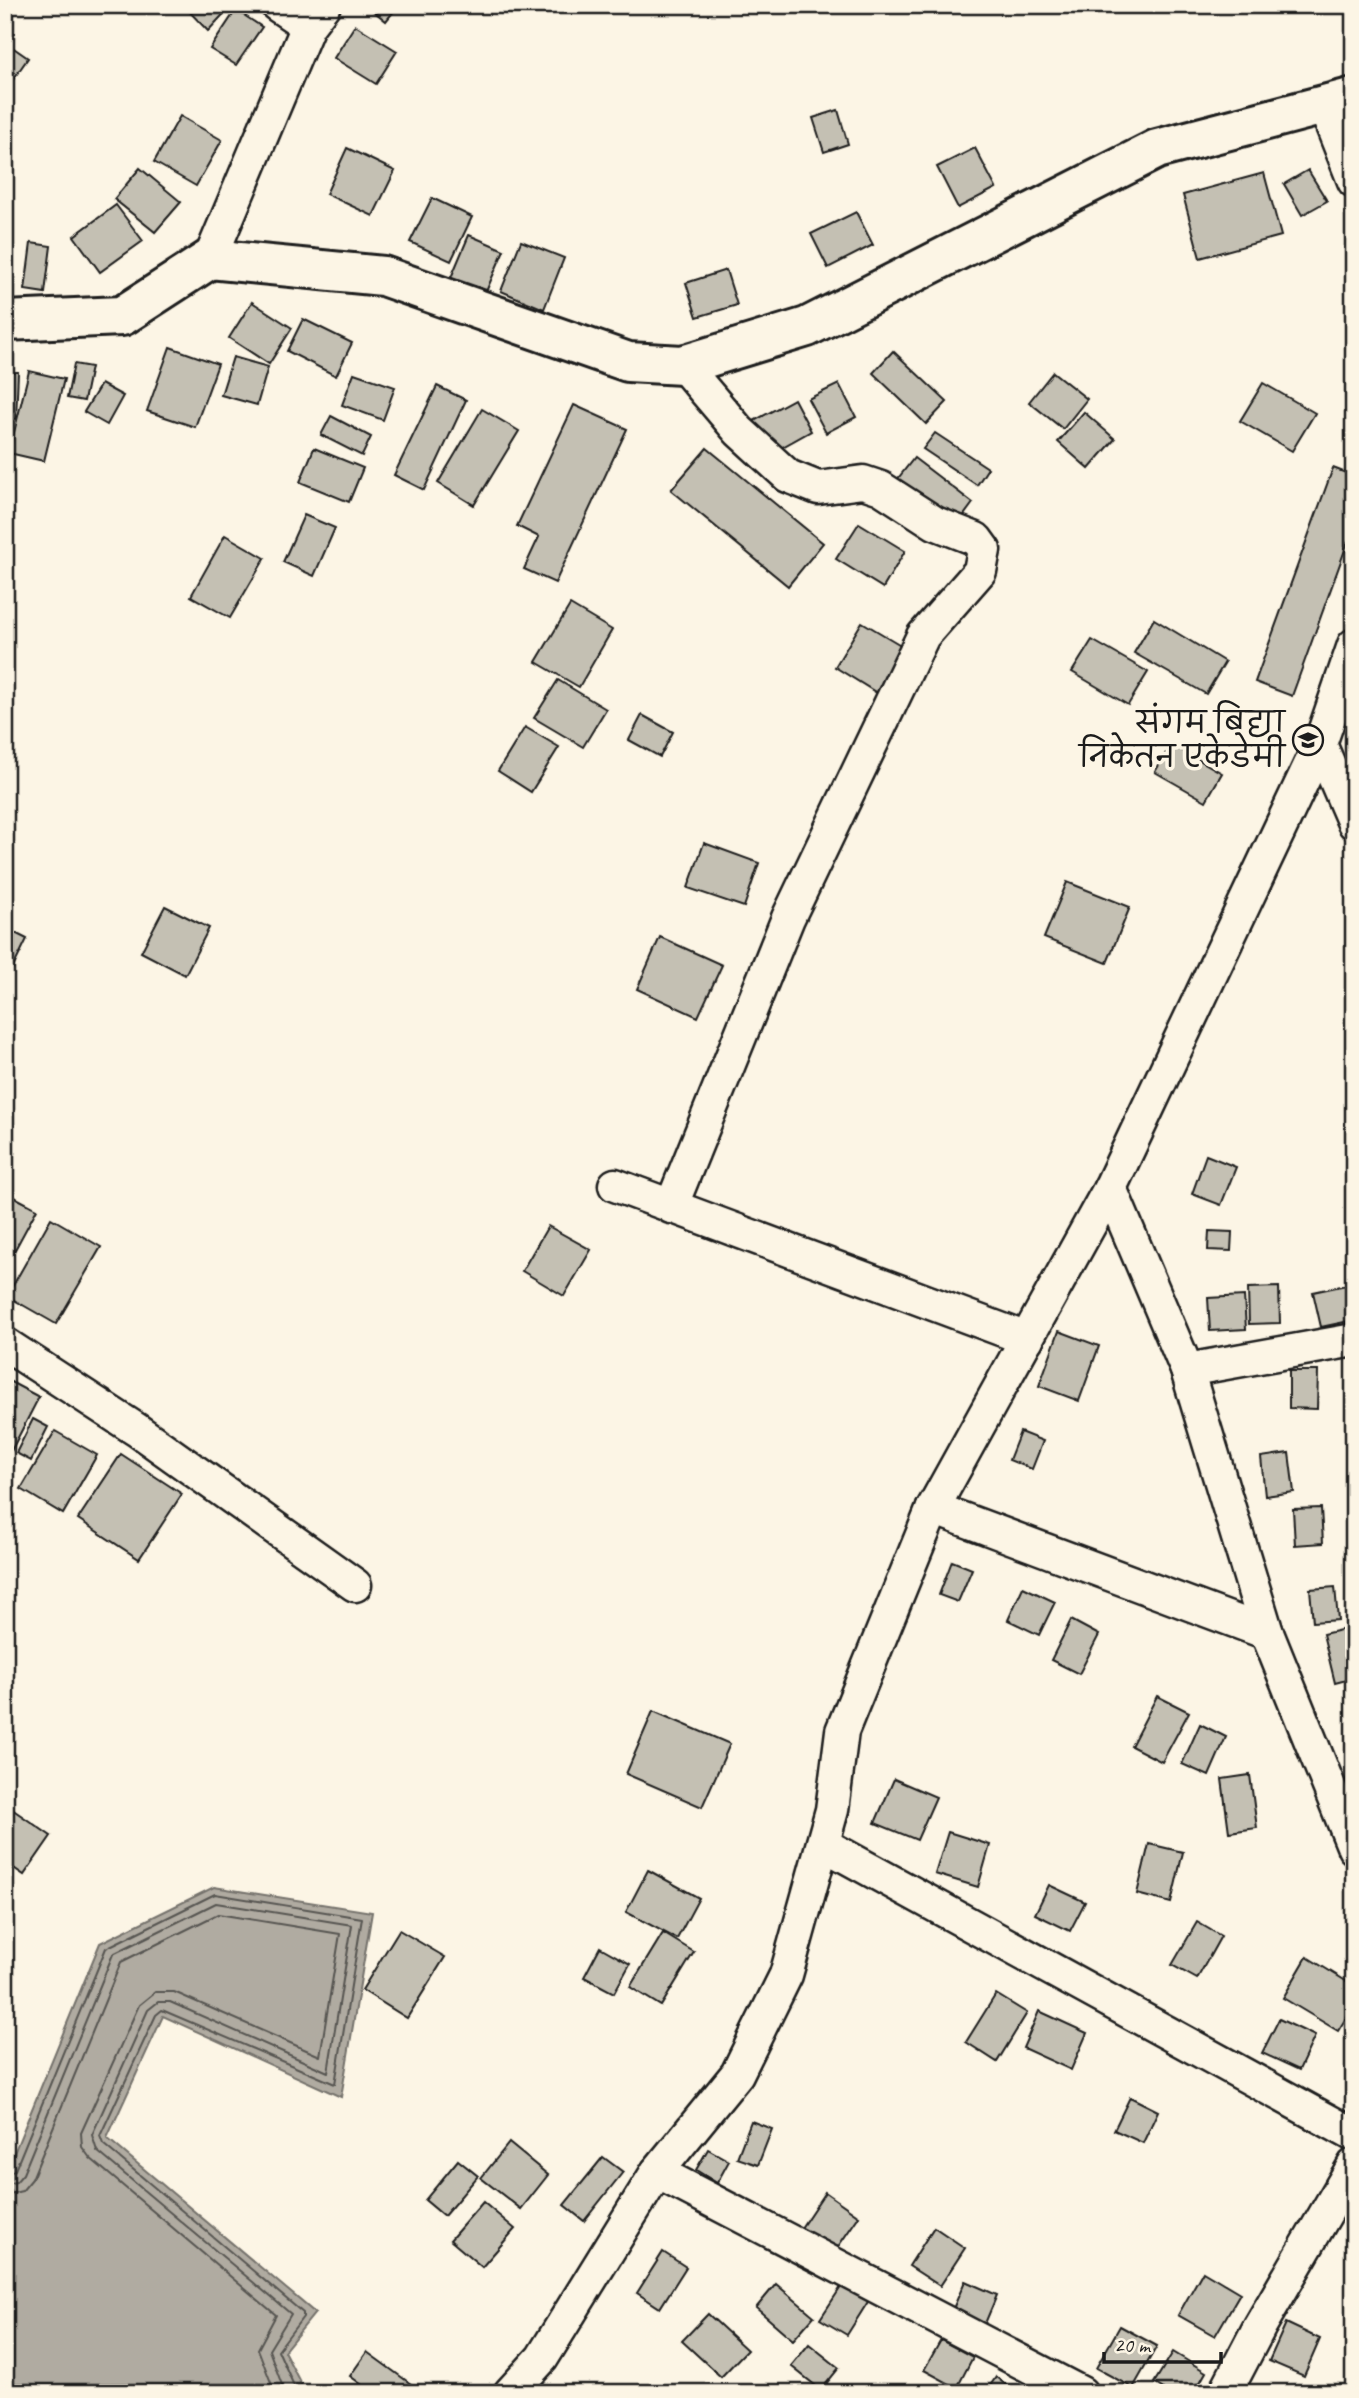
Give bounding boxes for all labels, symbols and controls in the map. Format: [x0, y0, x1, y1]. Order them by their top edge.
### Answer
place label: संगम बिद्या निकेतन एकेडेमी [1077, 700, 1287, 776]
school or university icon: संगम बिद्या निकेतन एकेडेमी [1291, 723, 1325, 757]
scale bar [1104, 2321, 1221, 2365]
text: 20 m [1114, 2332, 1152, 2358]

